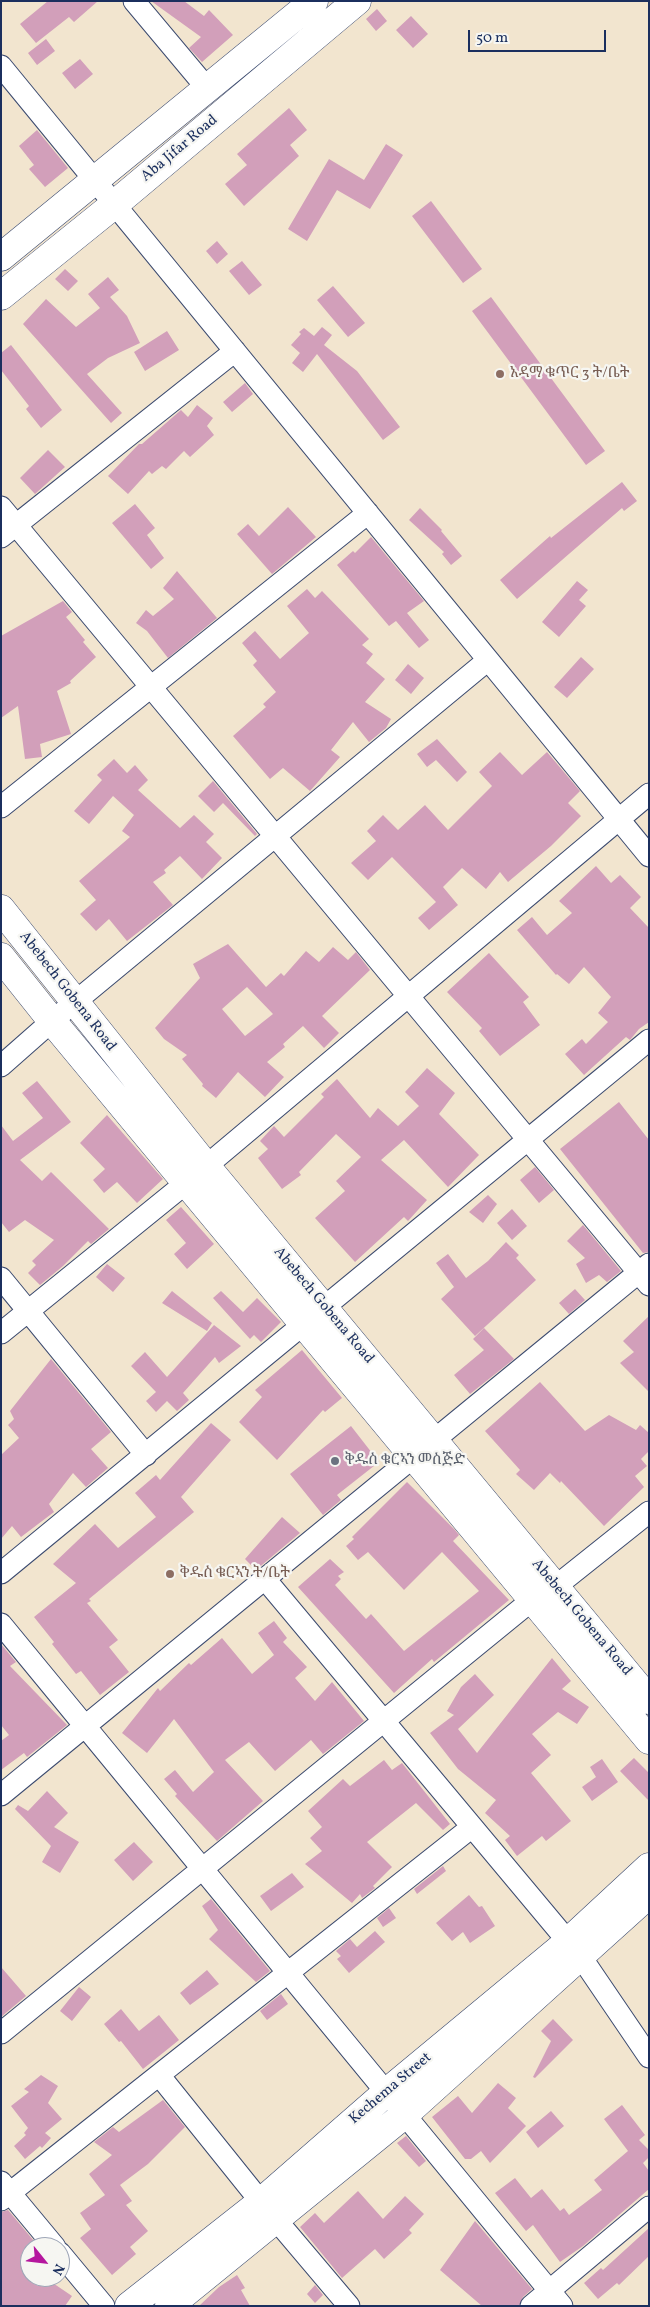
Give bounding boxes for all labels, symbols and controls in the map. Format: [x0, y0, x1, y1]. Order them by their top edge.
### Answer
scale bar [470, 20, 608, 52]
text: 50 m [476, 28, 508, 49]
street label: Aba Jifar Road [138, 112, 222, 186]
place label: አዳማ ቁጥር 3 ት/ቤት [510, 365, 630, 383]
marker: አዳማ ቁጥር 3 ት/ቤት [494, 368, 506, 380]
street label: Abebech Gobena Road [15, 929, 119, 1055]
street label: Abebech Gobena Road [269, 1244, 377, 1368]
place label: ቅዱስ ቁርኣን መስጅድ [345, 1452, 465, 1470]
marker: ቅዱስ ቁርኣን መስጅድ [329, 1455, 341, 1467]
street label: Abebech Gobena Road [527, 1556, 635, 1680]
place label: ቅዱስ ቁርኣን ት/ቤት [180, 1565, 290, 1583]
marker: ቅዱስ ቁርኣን ት/ቤት [164, 1568, 176, 1580]
street label: Kechema Street [346, 2049, 436, 2129]
north arrow [20, 2237, 70, 2287]
text: N [47, 2260, 68, 2278]

